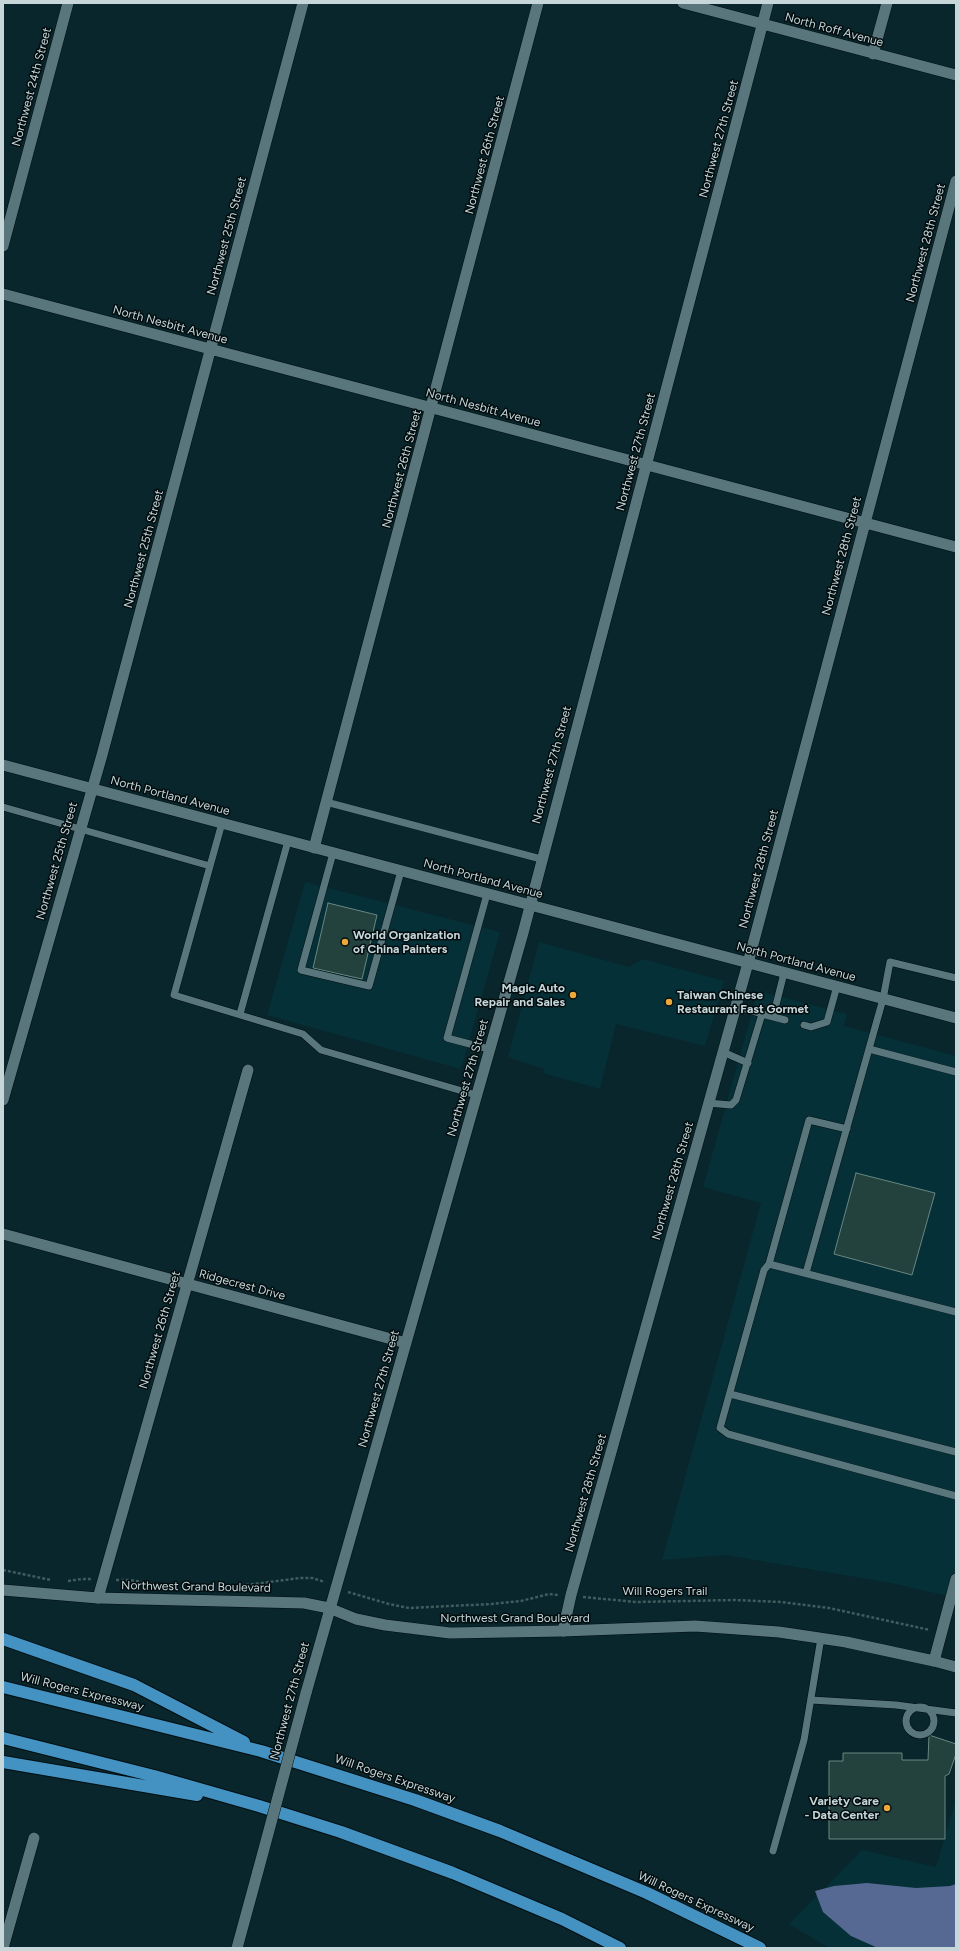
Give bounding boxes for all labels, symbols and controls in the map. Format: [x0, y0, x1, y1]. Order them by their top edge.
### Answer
street label: North Roff Avenue [783, 10, 885, 50]
street label: Northwest 24th Street [9, 26, 55, 148]
street label: Northwest 27th Street [696, 79, 742, 199]
street label: Northwest 26th Street [462, 94, 508, 216]
street label: Northwest 25th Street [204, 175, 250, 297]
street label: Northwest 28th Street [903, 182, 949, 304]
street label: North Nesbitt Avenue [111, 303, 229, 347]
street label: North Nesbitt Avenue [424, 386, 542, 430]
street label: Northwest 27th Street [613, 392, 659, 512]
street label: Northwest 26th Street [379, 408, 425, 530]
street label: Northwest 25th Street [121, 488, 167, 610]
street label: Northwest 28th Street [819, 495, 865, 617]
street label: Northwest 27th Street [529, 705, 575, 825]
street label: North Portland Avenue [109, 773, 231, 819]
street label: Northwest 25th Street [33, 800, 81, 922]
street label: Northwest 28th Street [736, 808, 782, 930]
street label: North Portland Avenue [422, 856, 544, 902]
place label: World Organization of China Painters [353, 928, 460, 956]
marker: World Organization of China Painters [340, 937, 350, 947]
street label: North Portland Avenue [735, 939, 857, 985]
place label: Magic Auto Repair and Sales [474, 981, 565, 1009]
place label: Taiwan Chinese Restaurant Fast Gormet [677, 988, 809, 1016]
marker: Magic Auto Repair and Sales [568, 990, 578, 1000]
marker: Taiwan Chinese Restaurant Fast Gormet [664, 997, 674, 1007]
street label: Northwest 27th Street [444, 1018, 492, 1138]
street label: Northwest 28th Street [649, 1120, 697, 1242]
street label: Ridgecrest Drive [197, 1267, 287, 1303]
street label: Northwest 26th Street [136, 1270, 184, 1390]
street label: Northwest 27th Street [355, 1329, 403, 1449]
street label: Northwest 28th Street [562, 1432, 610, 1554]
street label: Northwest Grand Boulevard [121, 1578, 271, 1596]
street label: Will Rogers Trail [623, 1584, 707, 1598]
street label: Northwest Grand Boulevard [440, 1611, 590, 1625]
street label: Northwest 27th Street [267, 1641, 313, 1761]
street label: Will Rogers Expressway [19, 1670, 145, 1714]
street label: Will Rogers Expressway [333, 1752, 457, 1806]
place label: Variety Care - Data Center [804, 1794, 879, 1822]
marker: Variety Care - Data Center [882, 1803, 892, 1813]
street label: Will Rogers Expressway [636, 1869, 756, 1935]

